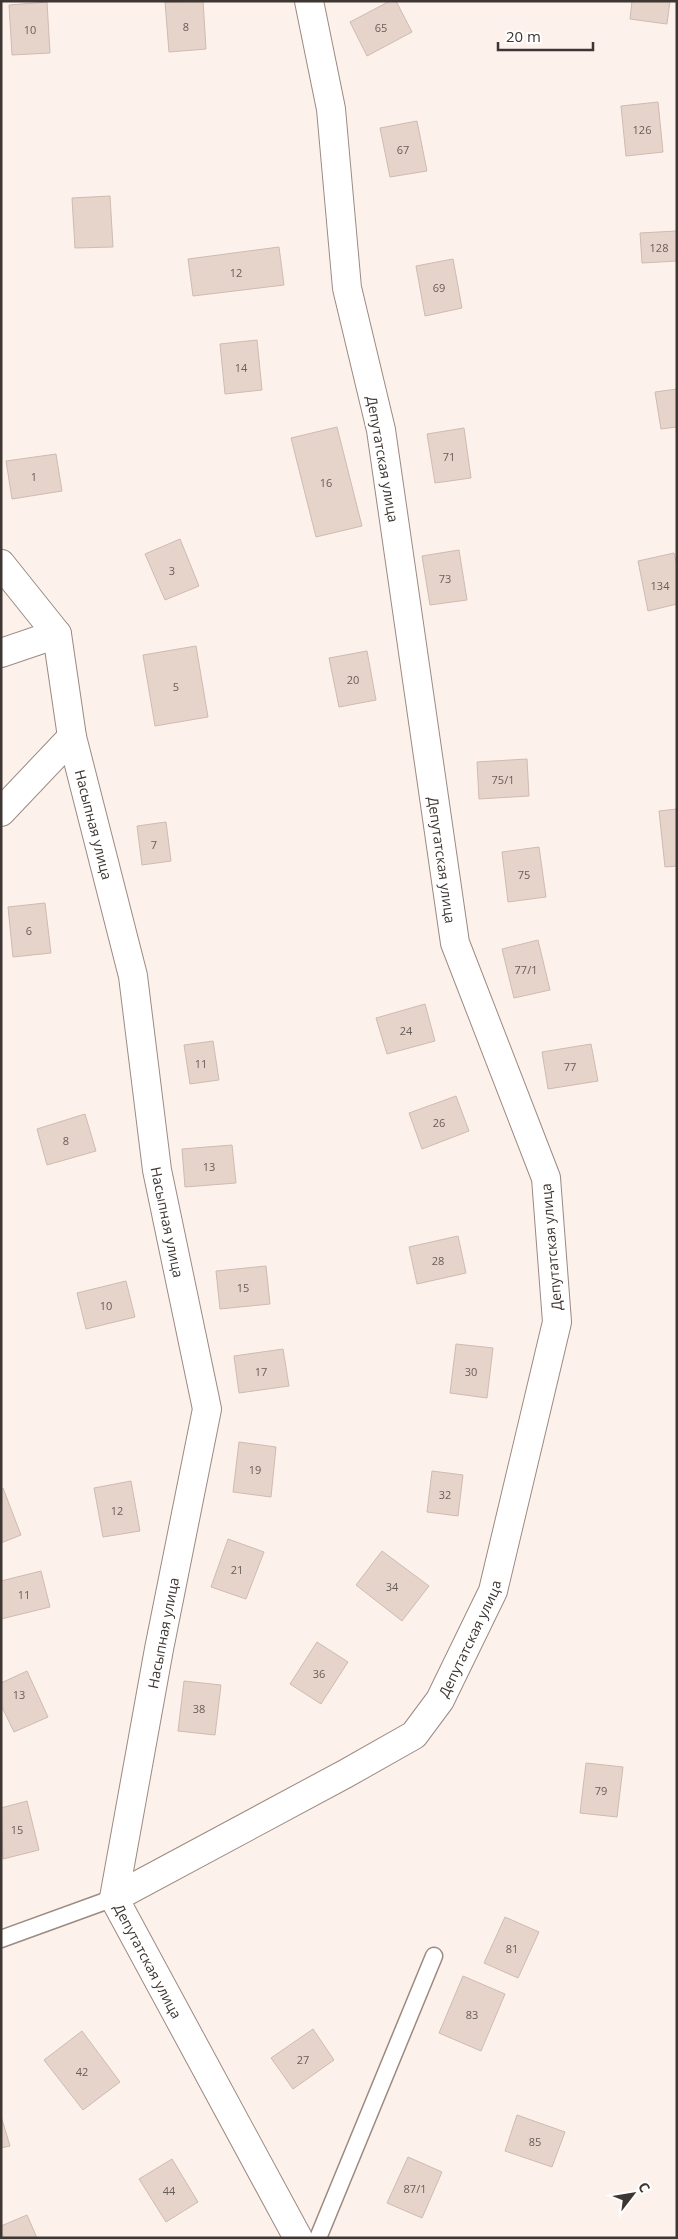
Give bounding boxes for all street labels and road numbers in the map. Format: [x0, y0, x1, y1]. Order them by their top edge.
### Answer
street label: Депутатская улица [363, 394, 403, 524]
street label: Насыпная улица [71, 767, 117, 881]
street label: Депутатская улица [424, 795, 460, 925]
street label: Насыпная улица [147, 1165, 189, 1279]
street label: Депутатская улица [536, 1183, 566, 1311]
street label: Насыпная улица [143, 1576, 183, 1690]
street label: Депутатская улица [433, 1578, 505, 1700]
street label: Депутатская улица [110, 1900, 186, 2022]

